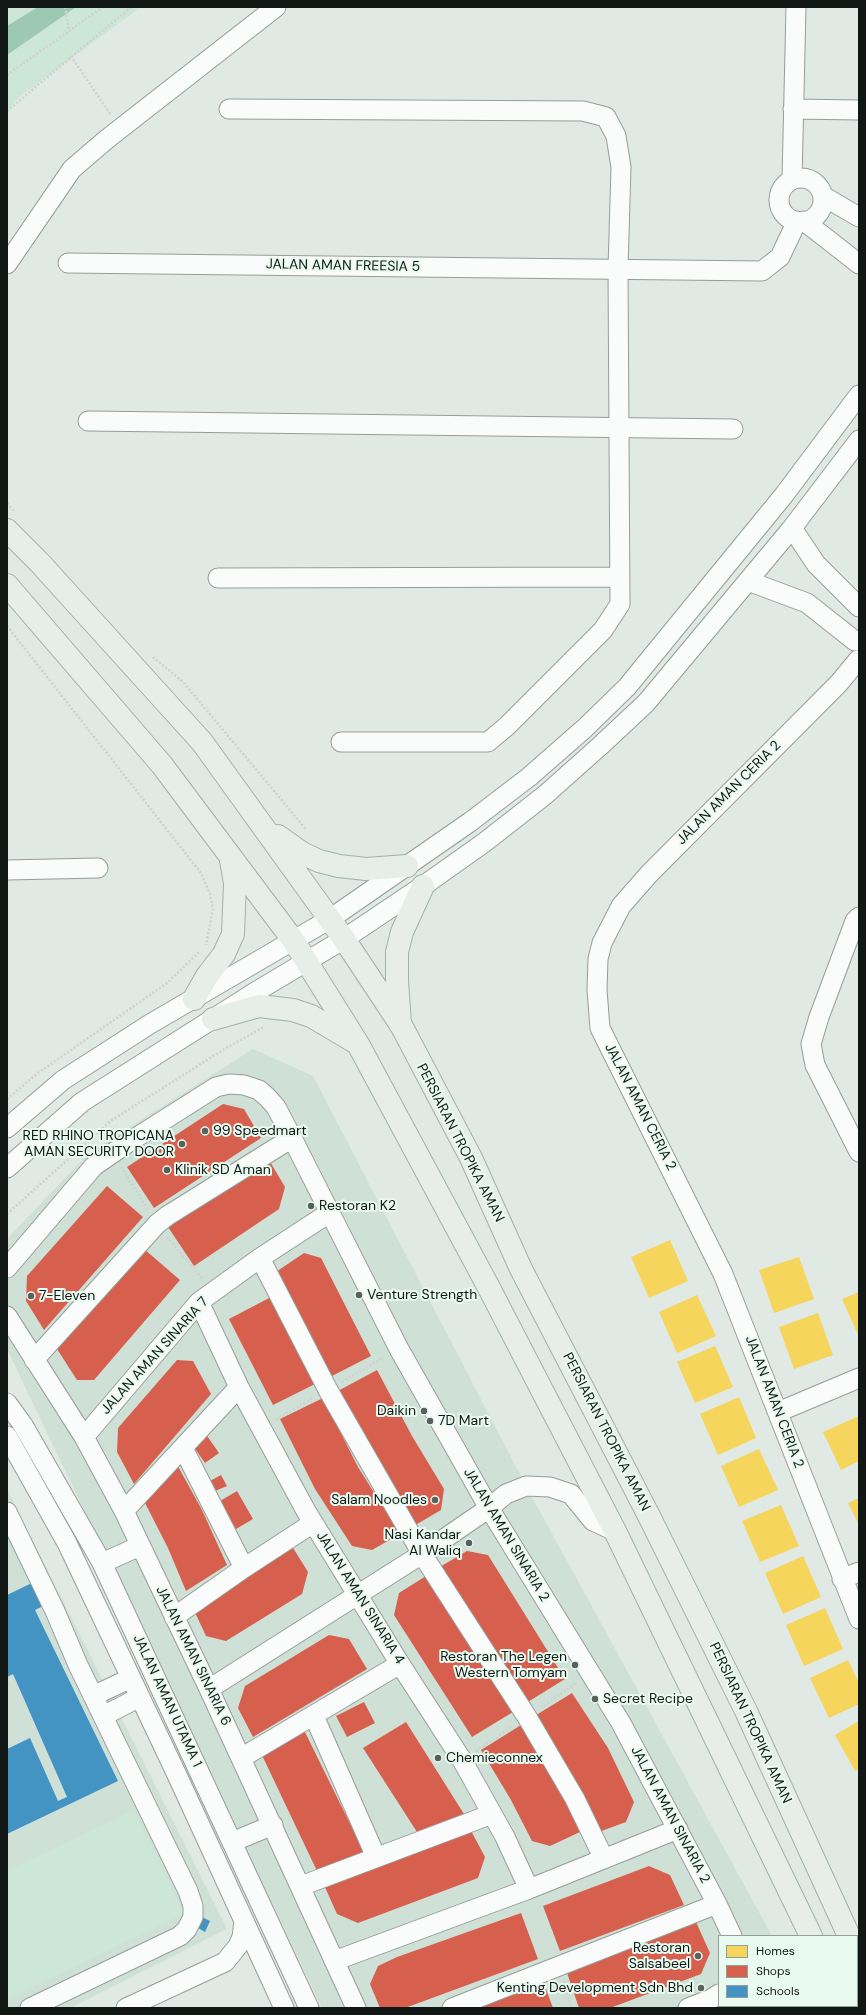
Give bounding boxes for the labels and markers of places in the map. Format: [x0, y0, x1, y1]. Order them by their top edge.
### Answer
place label: 99 Speedmart [213, 1123, 307, 1139]
marker: 99 Speedmart [200, 1126, 210, 1136]
place label: RED RHINO TROPICANA AMAN SECURITY DOOR [23, 1128, 174, 1160]
marker: RED RHINO TROPICANA AMAN SECURITY DOOR [177, 1139, 187, 1149]
place label: Klinik SD Aman [175, 1162, 271, 1178]
marker: Klinik SD Aman [162, 1165, 172, 1175]
place label: Restoran K2 [319, 1198, 396, 1214]
marker: Restoran K2 [306, 1201, 316, 1211]
place label: Venture Strength [367, 1287, 477, 1303]
place label: 7-Eleven [39, 1288, 95, 1304]
marker: Venture Strength [354, 1290, 364, 1300]
marker: 7-Eleven [26, 1291, 36, 1301]
place label: Daikin [377, 1403, 416, 1419]
marker: Daikin [419, 1406, 429, 1416]
place label: 7D Mart [438, 1413, 489, 1429]
marker: 7D Mart [425, 1416, 435, 1426]
place label: Salam Noodles [331, 1492, 427, 1508]
marker: Salam Noodles [430, 1495, 440, 1505]
place label: Nasi Kandar Al Waliq [385, 1527, 461, 1560]
marker: Nasi Kandar Al Waliq [464, 1538, 474, 1548]
place label: Restoran The Legen Western Tomyam [440, 1649, 567, 1682]
marker: Restoran The Legen Western Tomyam [570, 1660, 580, 1670]
place label: Secret Recipe [603, 1691, 693, 1707]
marker: Secret Recipe [590, 1694, 600, 1704]
place label: Chemieconnex [446, 1750, 543, 1766]
marker: Chemieconnex [433, 1753, 443, 1763]
place label: Restoran Salsabeel [629, 1940, 690, 1972]
marker: Restoran Salsabeel [693, 1951, 703, 1961]
place label: Kenting Development Sdn Bhd [497, 1980, 693, 1996]
marker: Kenting Development Sdn Bhd [696, 1983, 706, 1993]

